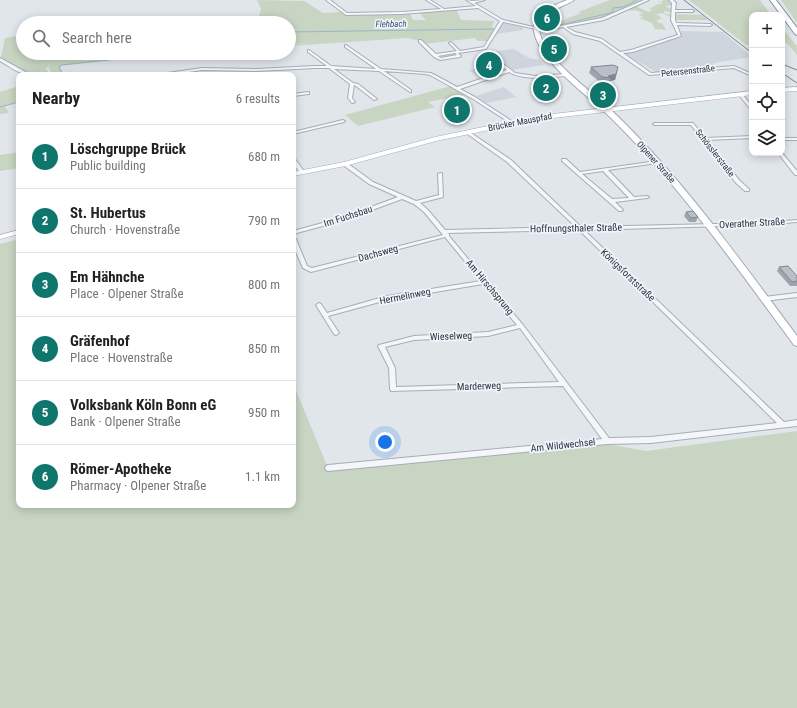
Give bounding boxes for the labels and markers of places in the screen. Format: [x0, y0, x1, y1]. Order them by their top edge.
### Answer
pin: 6 [534, 3, 560, 33]
pin: 5 [541, 34, 567, 64]
pin: 4 [476, 50, 502, 80]
pin: 2 [533, 73, 559, 103]
pin: 3 [590, 80, 616, 110]
pin: 1 [444, 95, 470, 125]

